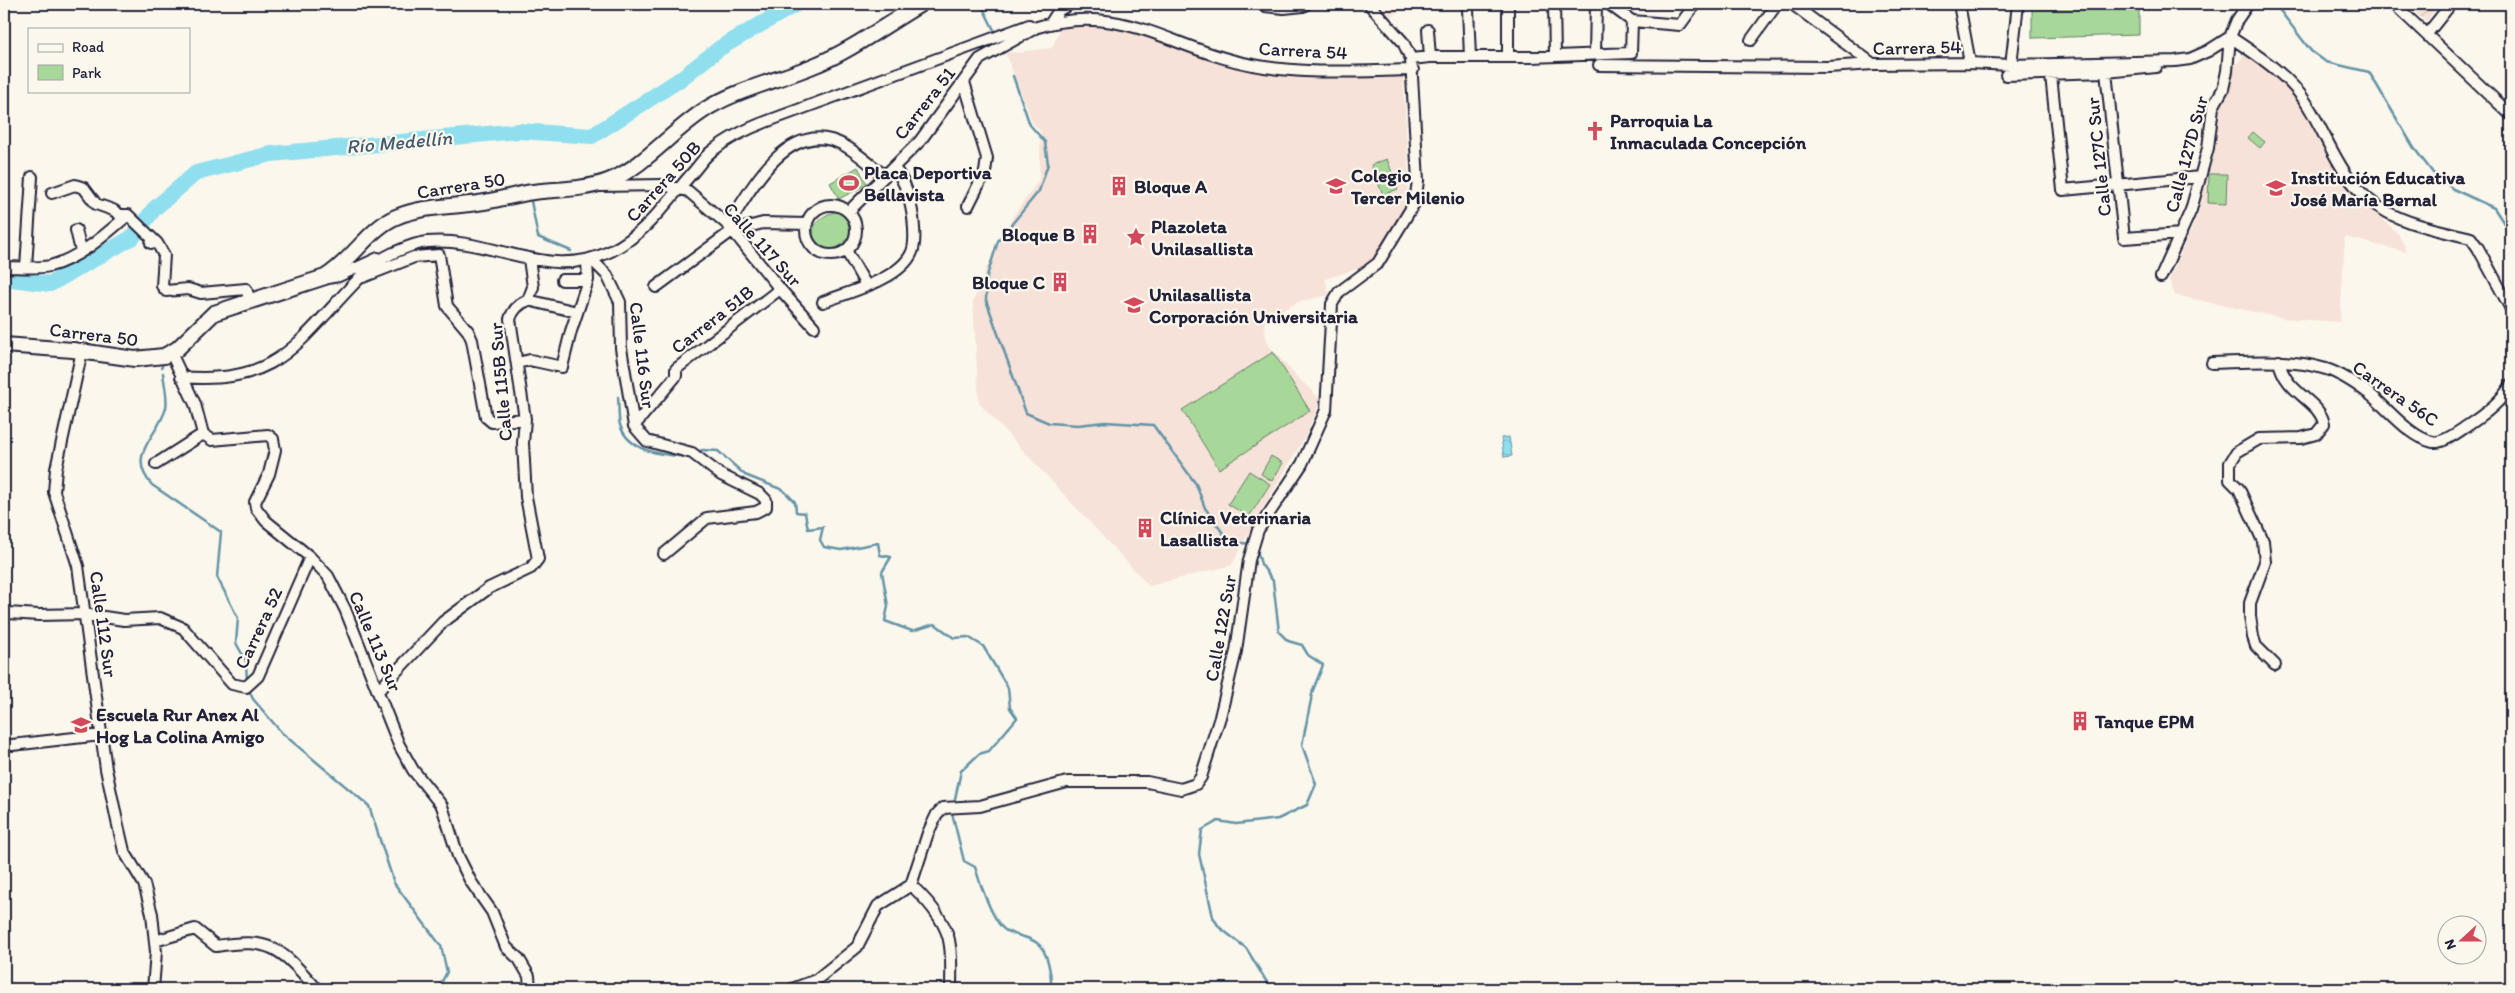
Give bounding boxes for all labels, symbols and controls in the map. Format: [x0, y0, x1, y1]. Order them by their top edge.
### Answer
legend [28, 28, 190, 92]
street label: Carrera 54 [1872, 35, 1962, 60]
street label: Carrera 54 [1258, 37, 1348, 64]
text: Road [72, 38, 105, 56]
street label: Carrera 51 [889, 62, 960, 144]
text: Park [72, 64, 102, 82]
street label: Calle 127D Sur [2160, 93, 2213, 215]
street label: Calle 127C Sur [2081, 96, 2116, 218]
place label: Parroquia La Inmaculada Concepción [1610, 109, 1806, 154]
church icon: Parroquia La Inmaculada Concepción [1584, 120, 1606, 142]
water label: Río Medellín [345, 125, 454, 159]
street label: Carrera 50B [621, 136, 706, 227]
place label: Placa Deportiva Bellavista [864, 161, 992, 206]
place label: Colegio Tercer Milenio [1350, 164, 1465, 209]
place label: Institución Educativa José María Bernal [2290, 166, 2466, 211]
street label: Carrera 50 [415, 167, 507, 204]
sports icon: Placa Deportiva Bellavista [838, 172, 860, 194]
building icon: Bloque A [1108, 175, 1130, 197]
place label: Bloque A [1134, 175, 1208, 198]
school or university icon: Colegio Tercer Milenio [1325, 175, 1347, 197]
school or university icon: Institución Educativa José María Bernal [2265, 177, 2287, 199]
street label: Calle 117 Sur [719, 197, 807, 292]
place label: Plazoleta Unilasallista [1151, 215, 1254, 260]
place label: Bloque B [1002, 223, 1075, 246]
building icon: Bloque B [1079, 223, 1101, 245]
place icon: Plazoleta Unilasallista [1125, 226, 1147, 248]
place label: Bloque C [972, 271, 1045, 294]
building icon: Bloque C [1049, 271, 1071, 293]
street label: Carrera 51B [666, 280, 758, 359]
place label: Unilasallista Corporación Universitaria [1149, 283, 1359, 328]
school or university icon: Unilasallista Corporación Universitaria [1123, 294, 1145, 316]
street label: Calle 116 Sur [625, 301, 660, 410]
street label: Carrera 50 [48, 318, 140, 351]
street label: Calle 115B Sur [484, 321, 517, 442]
street label: Carrera 56C [2348, 355, 2443, 431]
place label: Clínica Veterinaria Lasallista [1160, 506, 1312, 551]
building icon: Clínica Veterinaria Lasallista [1134, 517, 1156, 539]
street label: Calle 112 Sur [85, 570, 122, 679]
street label: Calle 122 Sur [1200, 572, 1241, 683]
street label: Carrera 52 [230, 584, 287, 673]
street label: Calle 113 Sur [344, 587, 407, 695]
place label: Escuela Rur Anex Al Hog La Colina Amigo [96, 703, 265, 748]
building icon: Tanque EPM [2069, 710, 2091, 732]
place label: Tanque EPM [2094, 710, 2195, 733]
school or university icon: Escuela Rur Anex Al Hog La Colina Amigo [70, 714, 92, 736]
north arrow [2438, 916, 2488, 966]
text: N [2441, 937, 2460, 952]

